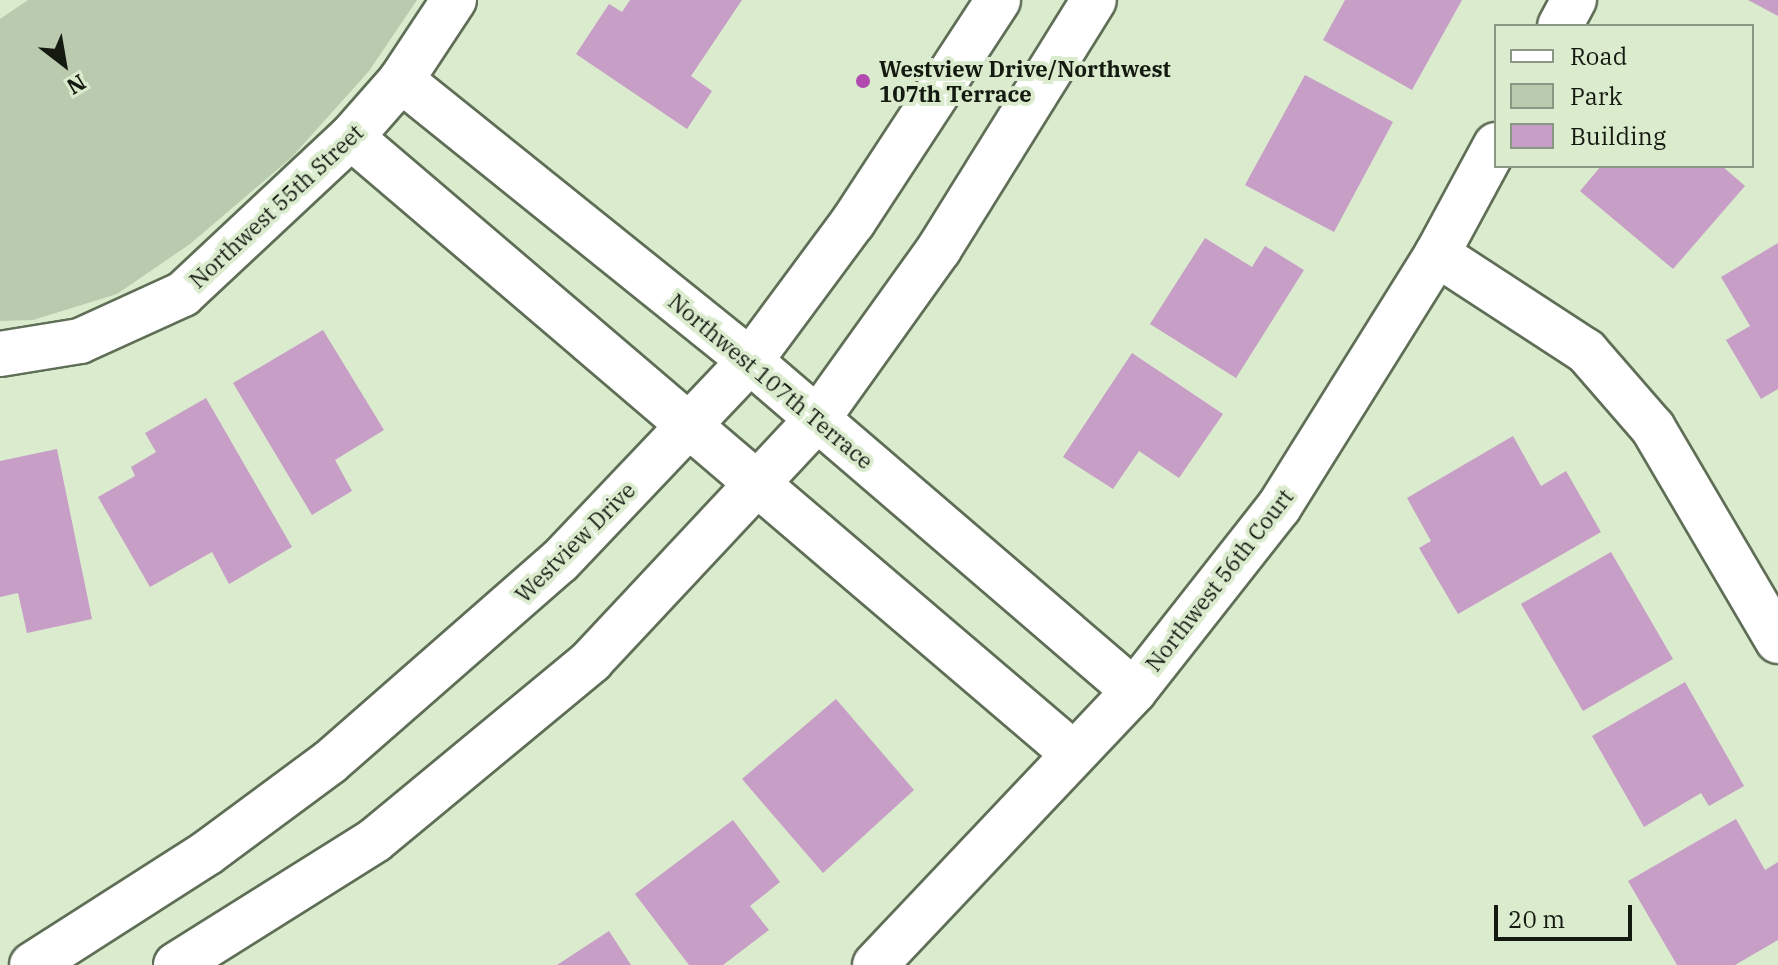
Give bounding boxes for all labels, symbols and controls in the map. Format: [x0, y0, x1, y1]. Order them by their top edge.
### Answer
north arrow [24, 24, 104, 104]
legend [1494, 24, 1754, 168]
text: Road [1570, 40, 1627, 72]
place label: Westview Drive/Northwest 107th Terrace [879, 55, 1171, 106]
text: N [62, 68, 92, 102]
marker: Westview Drive/Northwest 107th Terrace [854, 72, 872, 90]
text: Park [1570, 80, 1622, 112]
street label: Northwest 55th Street [184, 119, 368, 293]
text: Building [1570, 120, 1666, 152]
street label: Northwest 107th Terrace [663, 288, 879, 474]
street label: Westview Drive [510, 477, 640, 607]
street label: Northwest 56th Court [1140, 484, 1298, 676]
scale bar [1498, 889, 1636, 939]
text: 20 m [1508, 903, 1565, 935]

